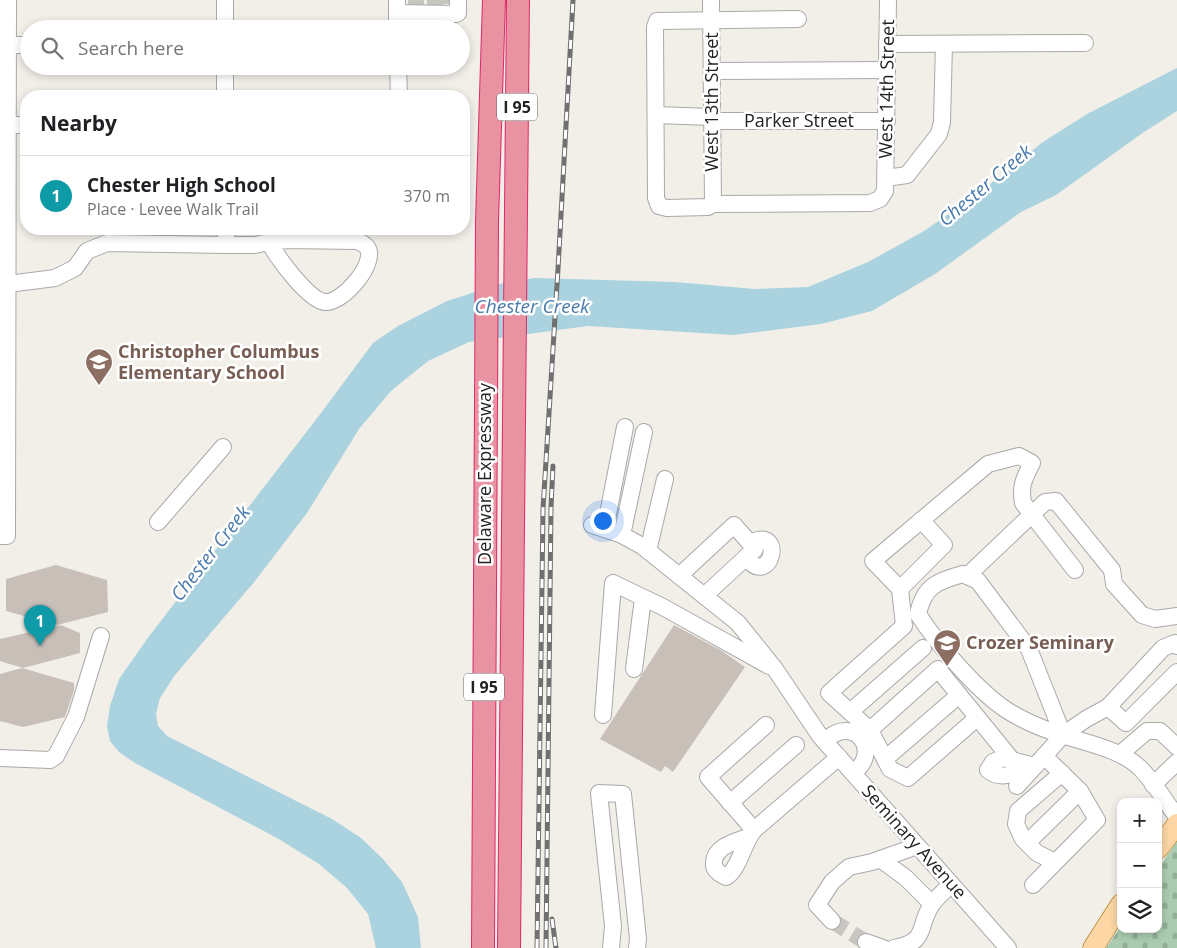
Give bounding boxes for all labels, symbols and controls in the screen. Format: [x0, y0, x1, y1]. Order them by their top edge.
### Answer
street label: West 14th Street [873, 19, 899, 159]
search box [20, 20, 470, 75]
street label: West 13th Street [699, 32, 723, 172]
icon: search [38, 34, 66, 62]
text: Search here [78, 35, 184, 61]
road number: I 95 [497, 94, 537, 120]
street label: Parker Street [744, 108, 854, 132]
text: Nearby [40, 109, 117, 137]
water label: Chester Creek [933, 138, 1038, 232]
text: Chester High School [87, 172, 276, 198]
text: 1 [51, 185, 61, 207]
text: 370 m [404, 185, 450, 207]
text: Place · Levee Walk Trail [87, 198, 259, 220]
water label: Chester Creek [475, 293, 590, 319]
place label: Christopher Columbus Elementary School [118, 339, 319, 384]
school or university icon: Christopher Columbus Elementary School [84, 347, 114, 386]
street label: Delaware Expressway [472, 382, 496, 565]
water label: Chester Creek [164, 499, 256, 606]
your location [590, 508, 616, 534]
pin: 1 [24, 605, 56, 646]
school or university icon: Crozer Seminary [932, 628, 962, 667]
place label: Crozer Seminary [966, 630, 1115, 654]
road number: I 95 [464, 674, 504, 700]
street label: Seminary Avenue [857, 779, 972, 904]
map controls [1117, 798, 1162, 933]
button: + [1117, 798, 1162, 843]
button: − [1117, 843, 1162, 888]
button: layers [1117, 888, 1162, 933]

